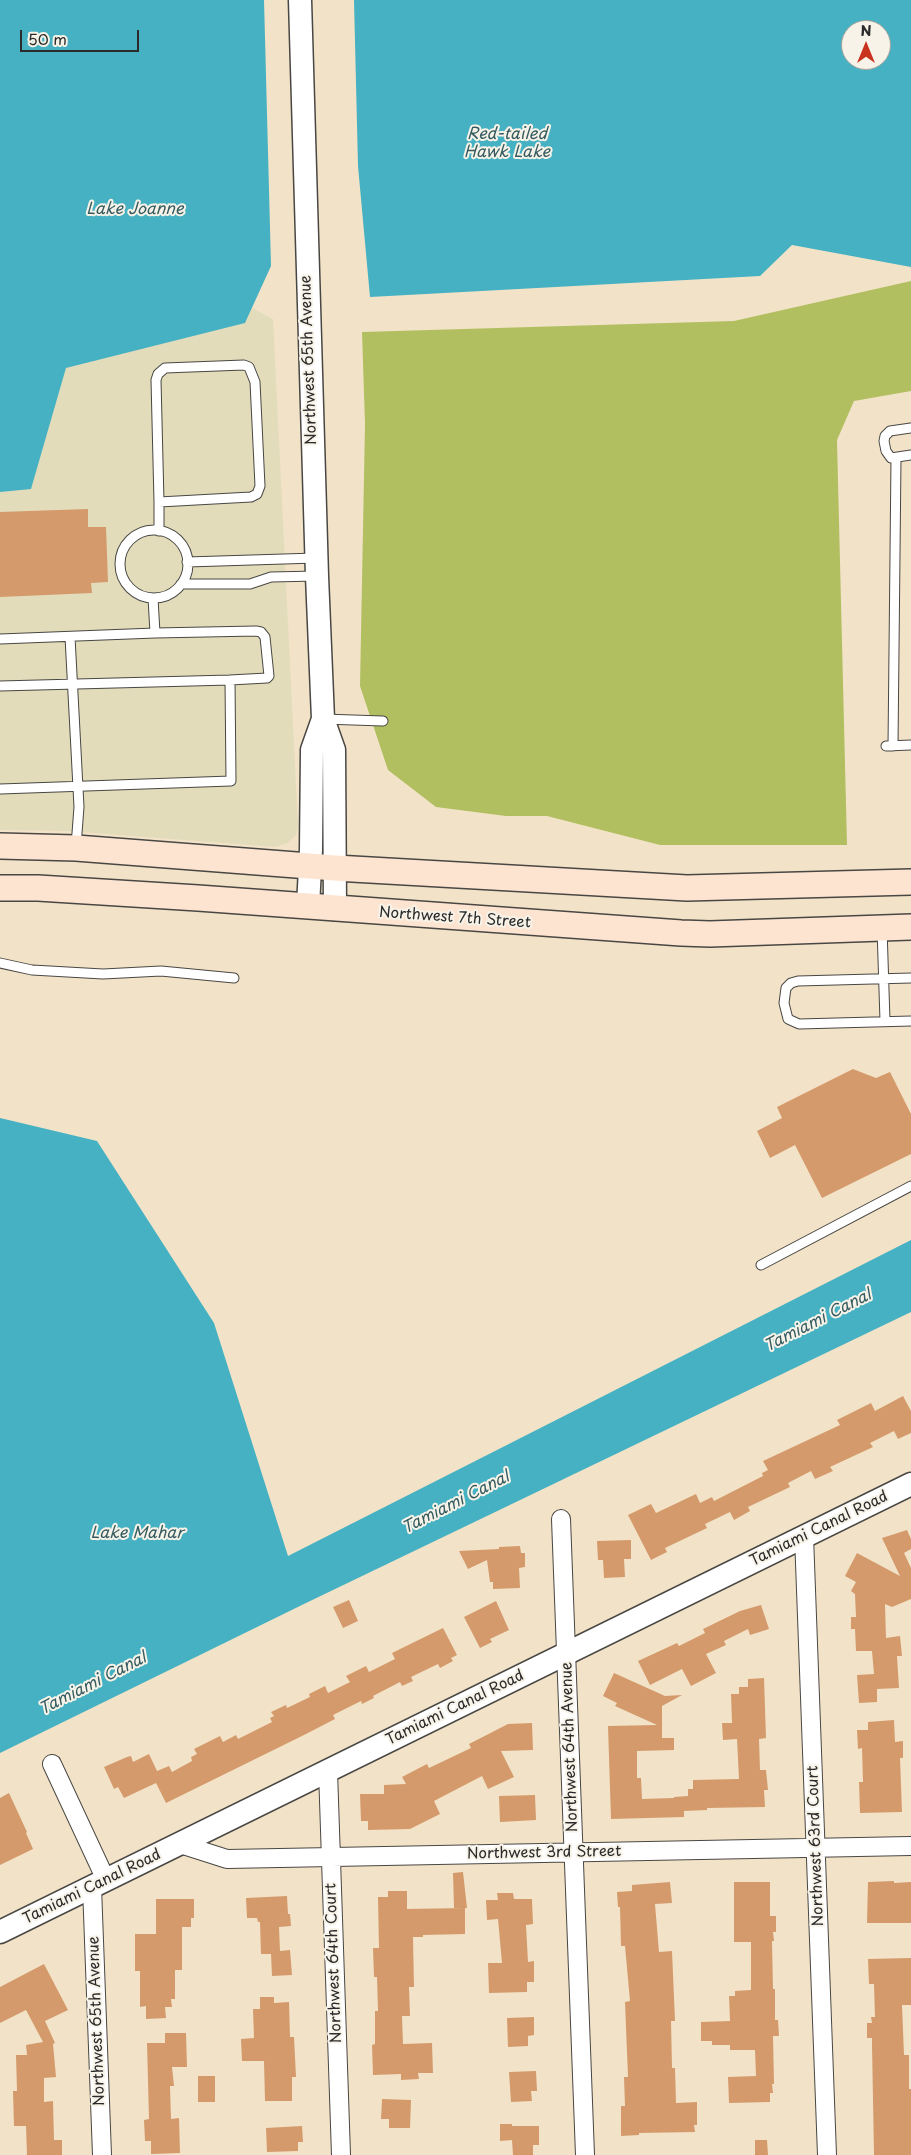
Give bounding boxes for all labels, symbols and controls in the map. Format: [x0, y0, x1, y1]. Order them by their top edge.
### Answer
scale bar [22, 20, 141, 52]
north arrow [841, 20, 891, 70]
text: N [860, 20, 872, 41]
text: 50 m [28, 27, 67, 50]
water label: Red-tailed Hawk Lake [464, 125, 550, 163]
water label: Lake Joanne [86, 200, 184, 220]
street label: Northwest 65th Avenue [297, 275, 321, 445]
street label: Northwest 7th Street [378, 904, 532, 932]
water label: Tamiami Canal [761, 1286, 875, 1356]
water label: Tamiami Canal [399, 1468, 513, 1538]
street label: Tamiami Canal Road [747, 1488, 891, 1570]
water label: Lake Mahar [91, 1524, 183, 1544]
water label: Tamiami Canal [36, 1649, 150, 1719]
street label: Northwest 64th Avenue [558, 1662, 582, 1832]
street label: Tamiami Canal Road [383, 1667, 527, 1749]
street label: Northwest 63rd Court [804, 1765, 828, 1927]
street label: Northwest 3rd Street [467, 1843, 621, 1863]
street label: Tamiami Canal Road [20, 1846, 164, 1928]
street label: Northwest 64th Court [322, 1883, 346, 2043]
street label: Northwest 65th Avenue [85, 1936, 109, 2106]

